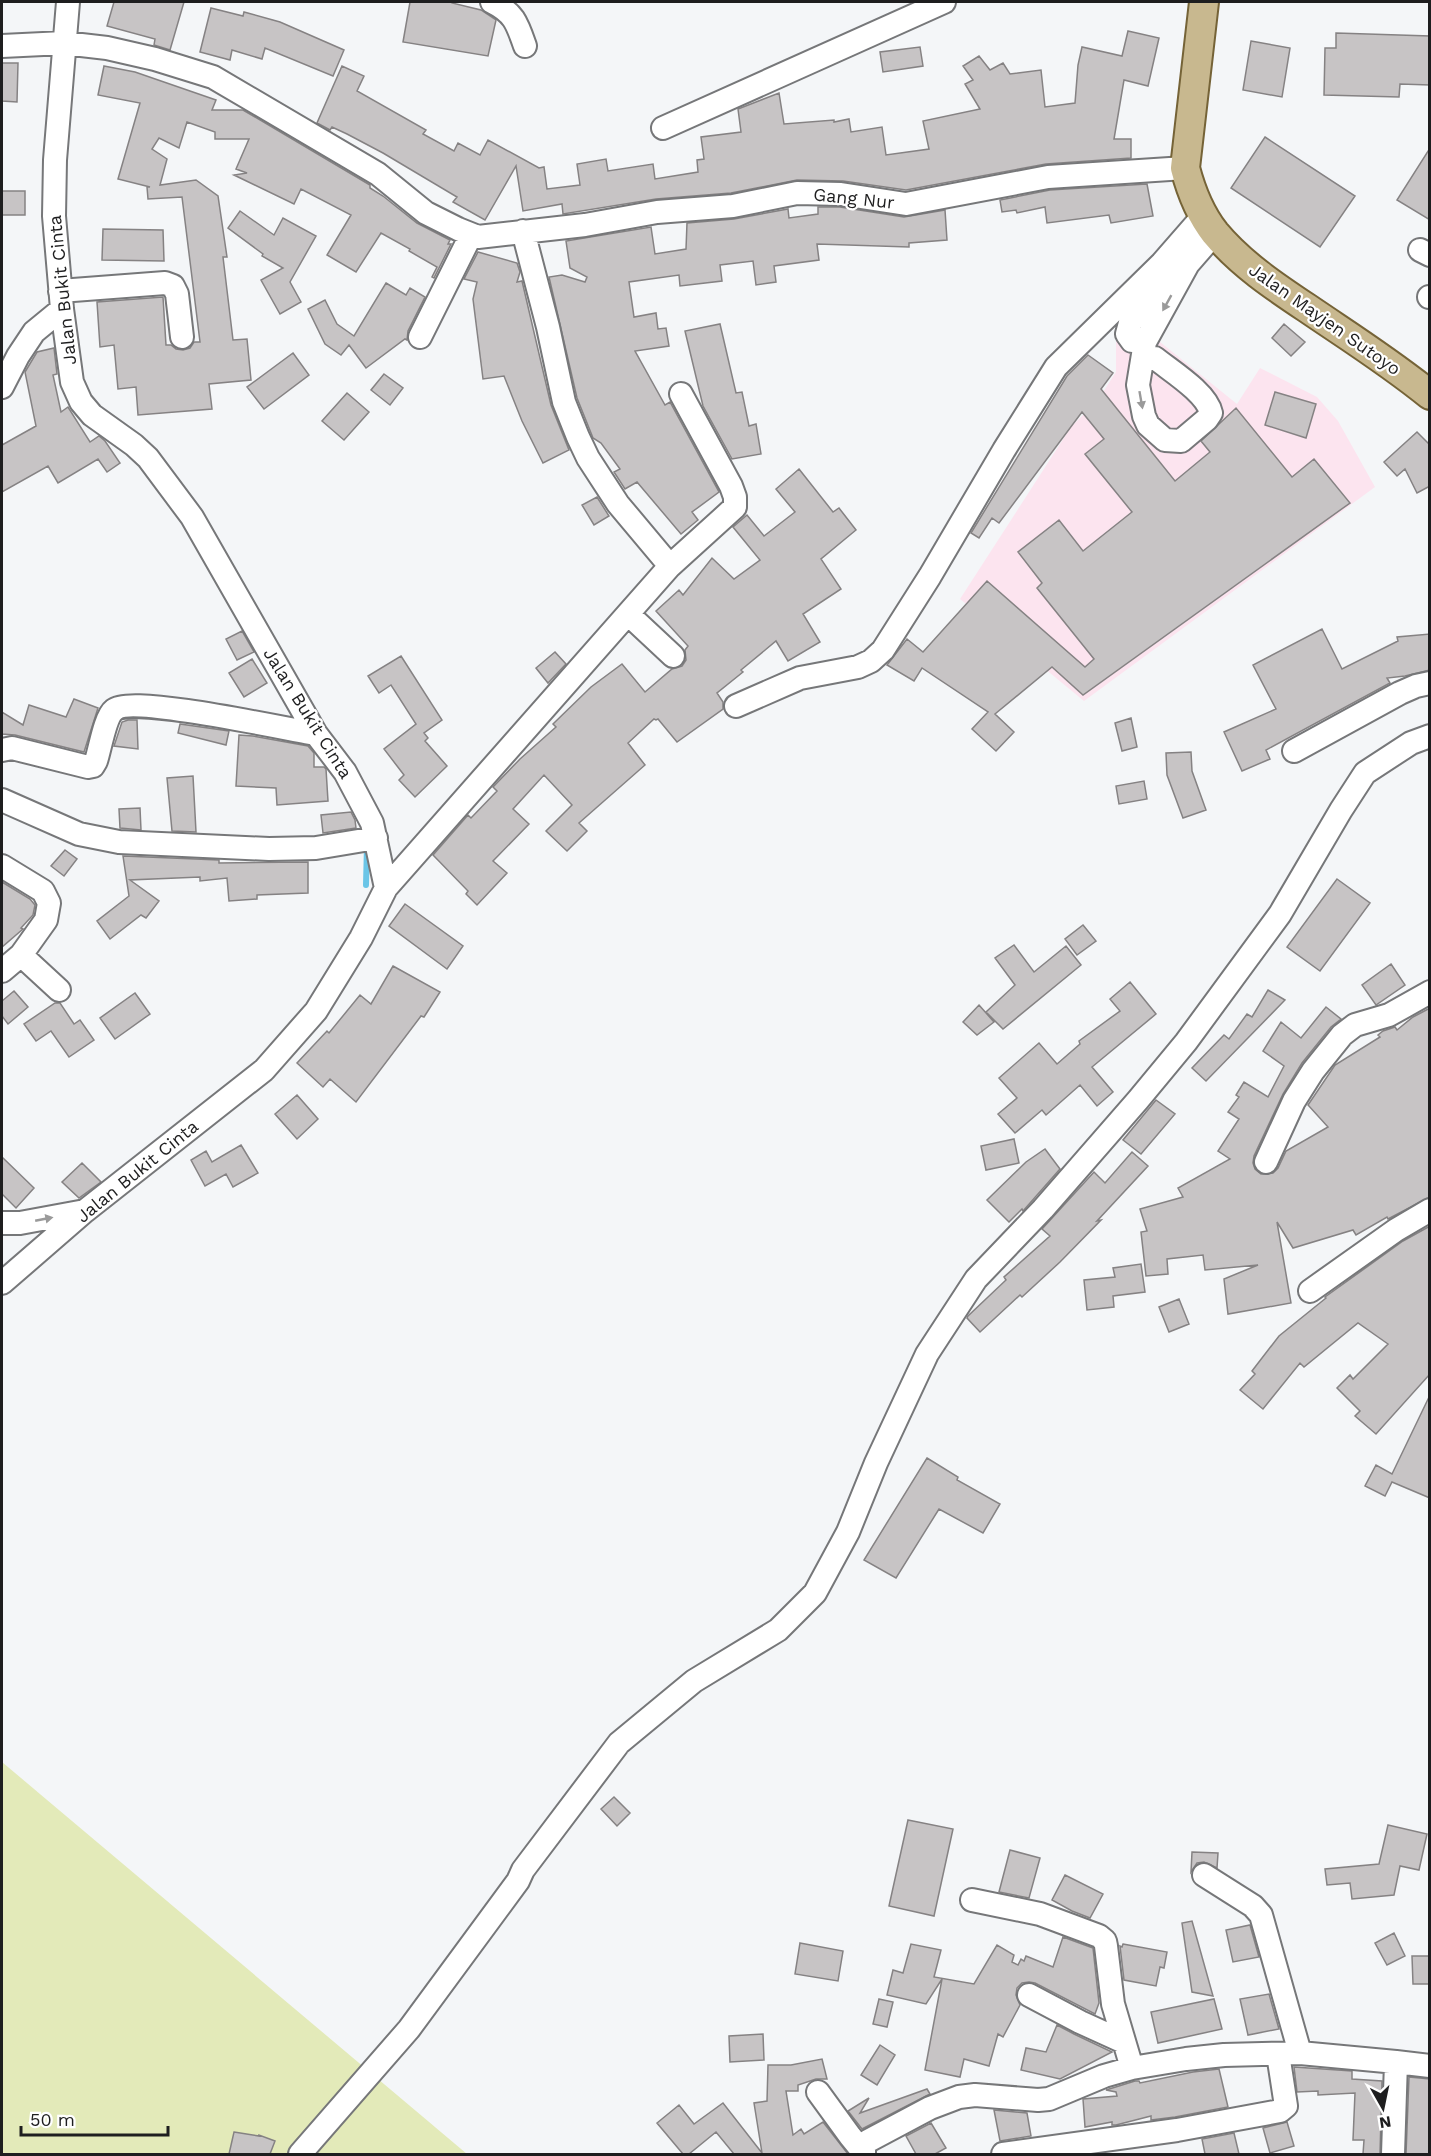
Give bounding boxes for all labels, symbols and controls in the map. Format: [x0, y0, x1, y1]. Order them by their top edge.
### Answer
street label: Gang Nur [812, 183, 896, 213]
street label: Jalan Bukit Cinta [44, 214, 80, 366]
street label: Jalan Mayjen Sutoyo [1245, 259, 1405, 379]
one-way arrow [1162, 295, 1172, 312]
one-way arrow [1137, 390, 1146, 409]
street label: Jalan Bukit Cinta [259, 644, 357, 782]
street label: Jalan Bukit Cinta [72, 1115, 202, 1227]
one-way arrow [34, 1214, 53, 1223]
north arrow [1353, 2078, 1413, 2138]
scale bar [21, 2099, 168, 2137]
text: 50 m [30, 2109, 75, 2130]
text: N [1378, 2112, 1393, 2133]

